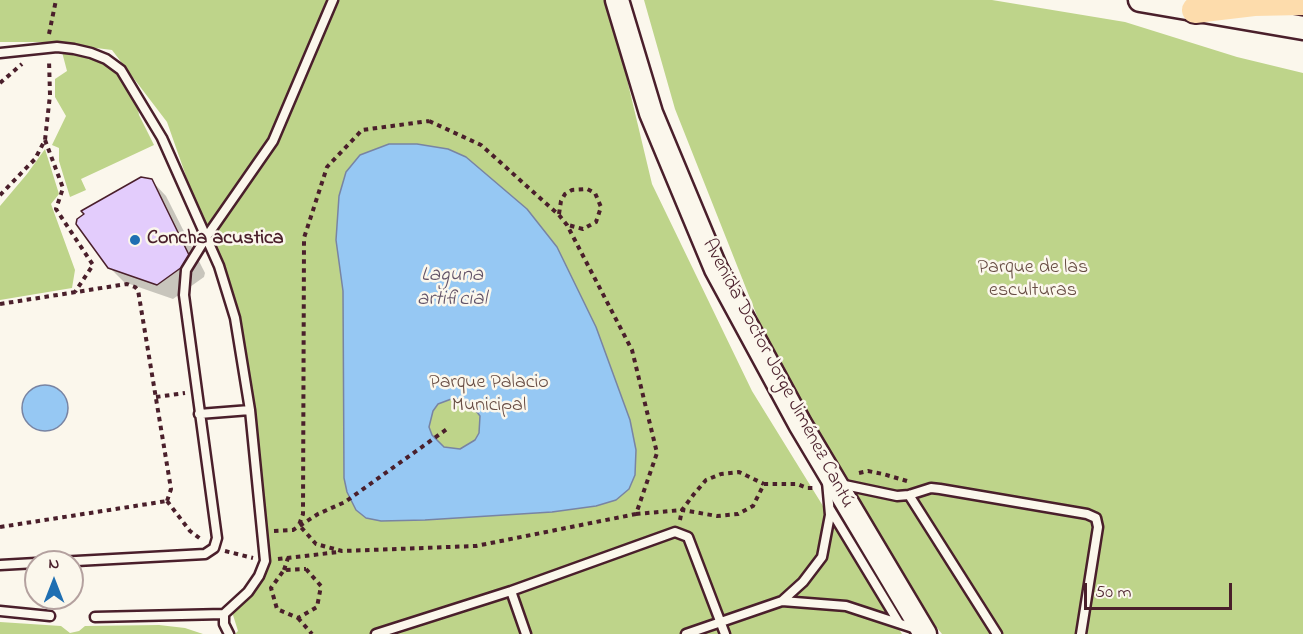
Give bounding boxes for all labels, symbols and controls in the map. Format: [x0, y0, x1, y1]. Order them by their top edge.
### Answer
place label: Concha acustica [147, 228, 284, 252]
marker: Concha acustica [128, 233, 142, 247]
street label: Avenida Doctor Jorge Jiménez Cantú [696, 235, 858, 513]
park label: Parque de las esculturas [978, 257, 1088, 304]
water label: Laguna artificial [417, 264, 487, 314]
park label: Parque Palacio Municipal [429, 372, 549, 419]
north arrow [24, 550, 84, 610]
text: N [49, 552, 59, 576]
scale bar [1087, 571, 1236, 609]
text: 50 m [1095, 580, 1132, 606]

